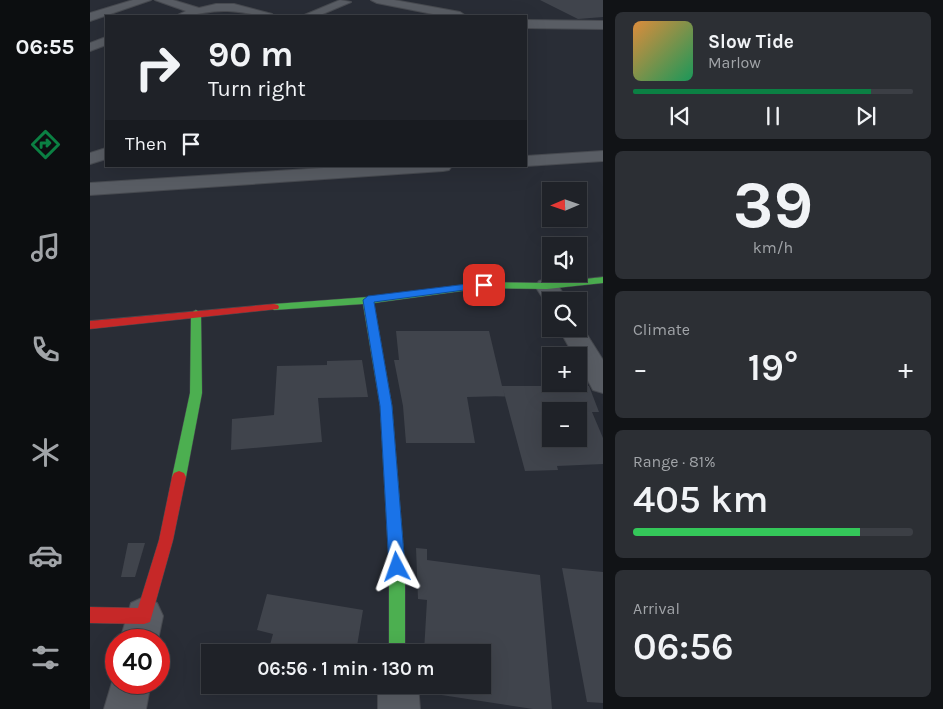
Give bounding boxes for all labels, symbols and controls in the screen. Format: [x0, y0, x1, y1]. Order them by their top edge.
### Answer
text: Slow Tide [708, 31, 794, 53]
text: 06:55 [16, 34, 74, 60]
text: 90 m [208, 34, 294, 75]
icon: right [125, 35, 190, 100]
text: Marlow [708, 53, 761, 72]
text: Turn right [208, 76, 306, 102]
icon: previous [666, 102, 694, 130]
icon: pause [759, 102, 787, 130]
icon: next [852, 102, 880, 130]
icon: directions [28, 127, 63, 162]
icon: arrive [177, 130, 205, 158]
text: Then [125, 133, 167, 155]
text: 39 [733, 167, 813, 243]
north arrow [542, 182, 588, 228]
map controls [542, 182, 587, 447]
icon: music [28, 230, 63, 265]
button: sound [542, 237, 587, 282]
text: km/h [753, 238, 793, 257]
pin [463, 264, 505, 306]
icon: arrive [470, 271, 498, 299]
button: search [542, 292, 587, 337]
text: Climate [633, 320, 690, 339]
icon: phone [28, 332, 63, 367]
text: 19° [748, 345, 798, 390]
button: + [542, 347, 587, 392]
text: − [633, 352, 648, 385]
text: + [898, 352, 913, 385]
button: − [542, 402, 587, 447]
icon: climate [28, 435, 63, 470]
text: Range · 81% [633, 452, 716, 471]
text: 405 km [633, 477, 768, 522]
icon: car [28, 538, 63, 573]
position arrow [370, 540, 422, 592]
text: Arrival [633, 599, 680, 618]
text: 06:56 [633, 624, 734, 669]
speed limit sign: 40 [105, 629, 170, 694]
icon: filters [28, 640, 63, 675]
text: 06:56 · 1 min · 130 m [257, 658, 435, 680]

